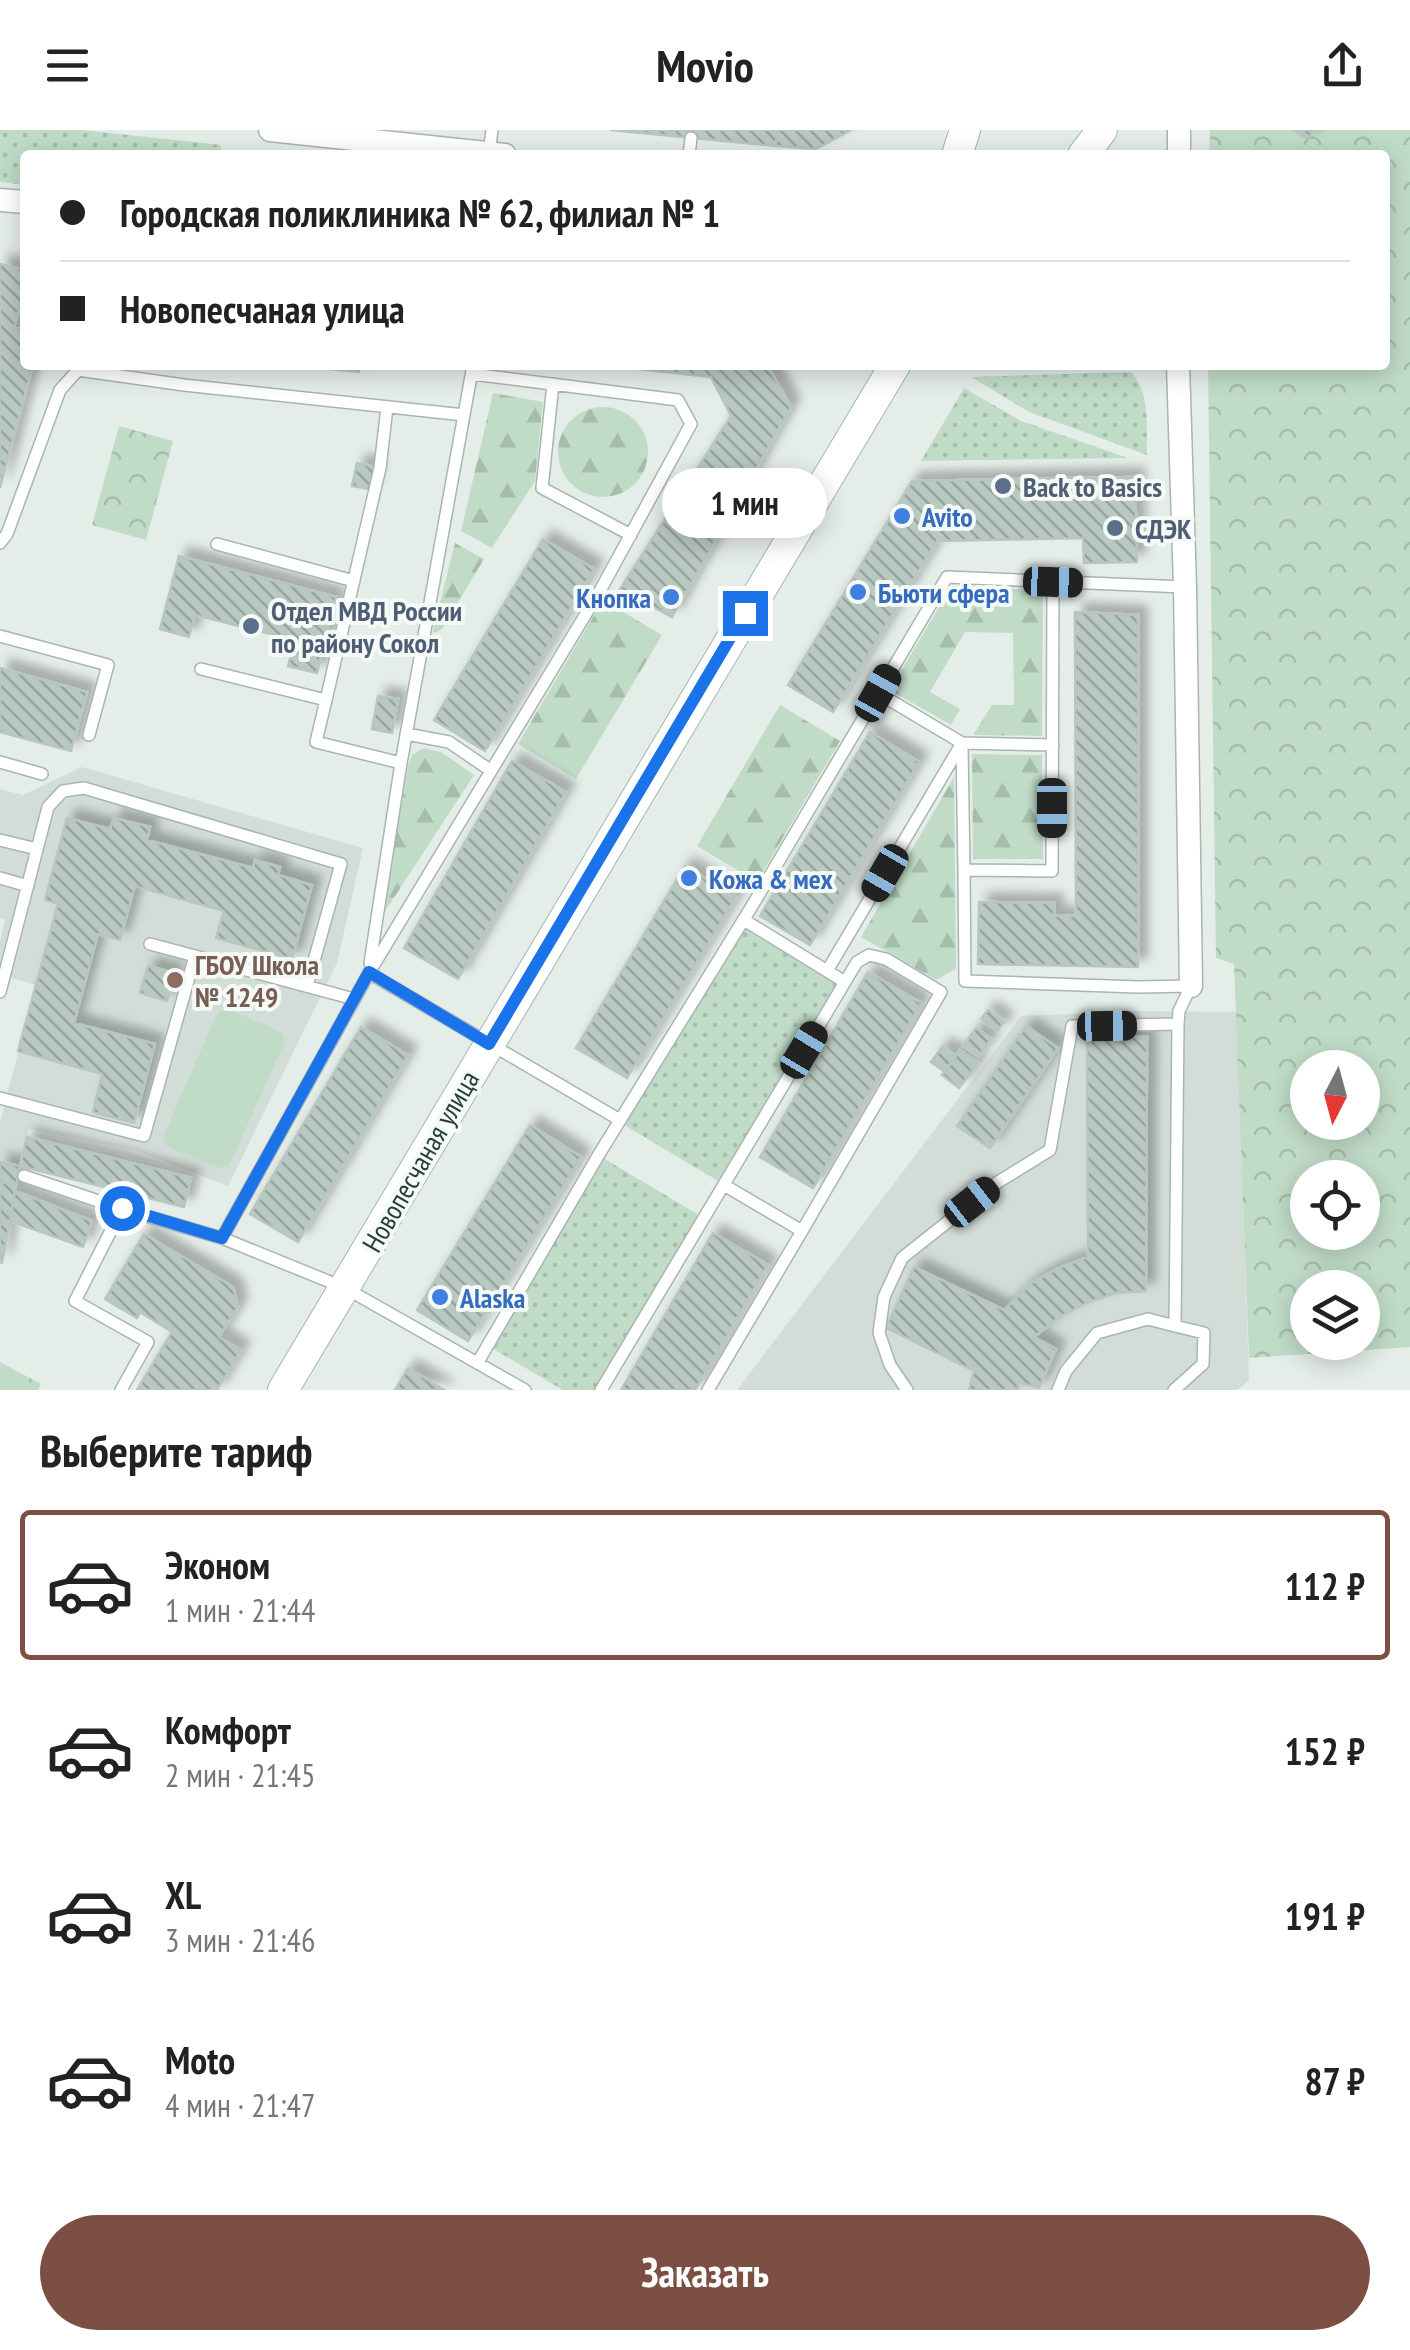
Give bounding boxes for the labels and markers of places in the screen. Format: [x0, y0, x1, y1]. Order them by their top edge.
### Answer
place label: Back to Basics [1023, 468, 1162, 505]
marker: Back to Basics [992, 475, 1014, 497]
place label: Avito [921, 498, 973, 535]
marker: Avito [891, 505, 913, 527]
place label: СДЭК [1135, 510, 1192, 547]
marker: СДЭК [1104, 517, 1126, 539]
place label: Бьюти сфера [878, 574, 1010, 611]
place label: Кнопка [576, 579, 651, 616]
marker: Бьюти сфера [847, 581, 869, 603]
marker: Кнопка [660, 586, 682, 608]
place label: Отдел МВД России по району Сокол [271, 592, 462, 661]
marker: Отдел МВД России по району Сокол [240, 615, 262, 637]
place label: Кожа & мех [709, 860, 834, 897]
marker: Кожа & мех [678, 867, 700, 889]
place label: ГБОУ Школа № 1249 [195, 946, 319, 1015]
marker: ГБОУ Школа № 1249 [164, 969, 186, 991]
place label: Alaska [459, 1279, 525, 1316]
marker: Alaska [429, 1286, 451, 1308]

